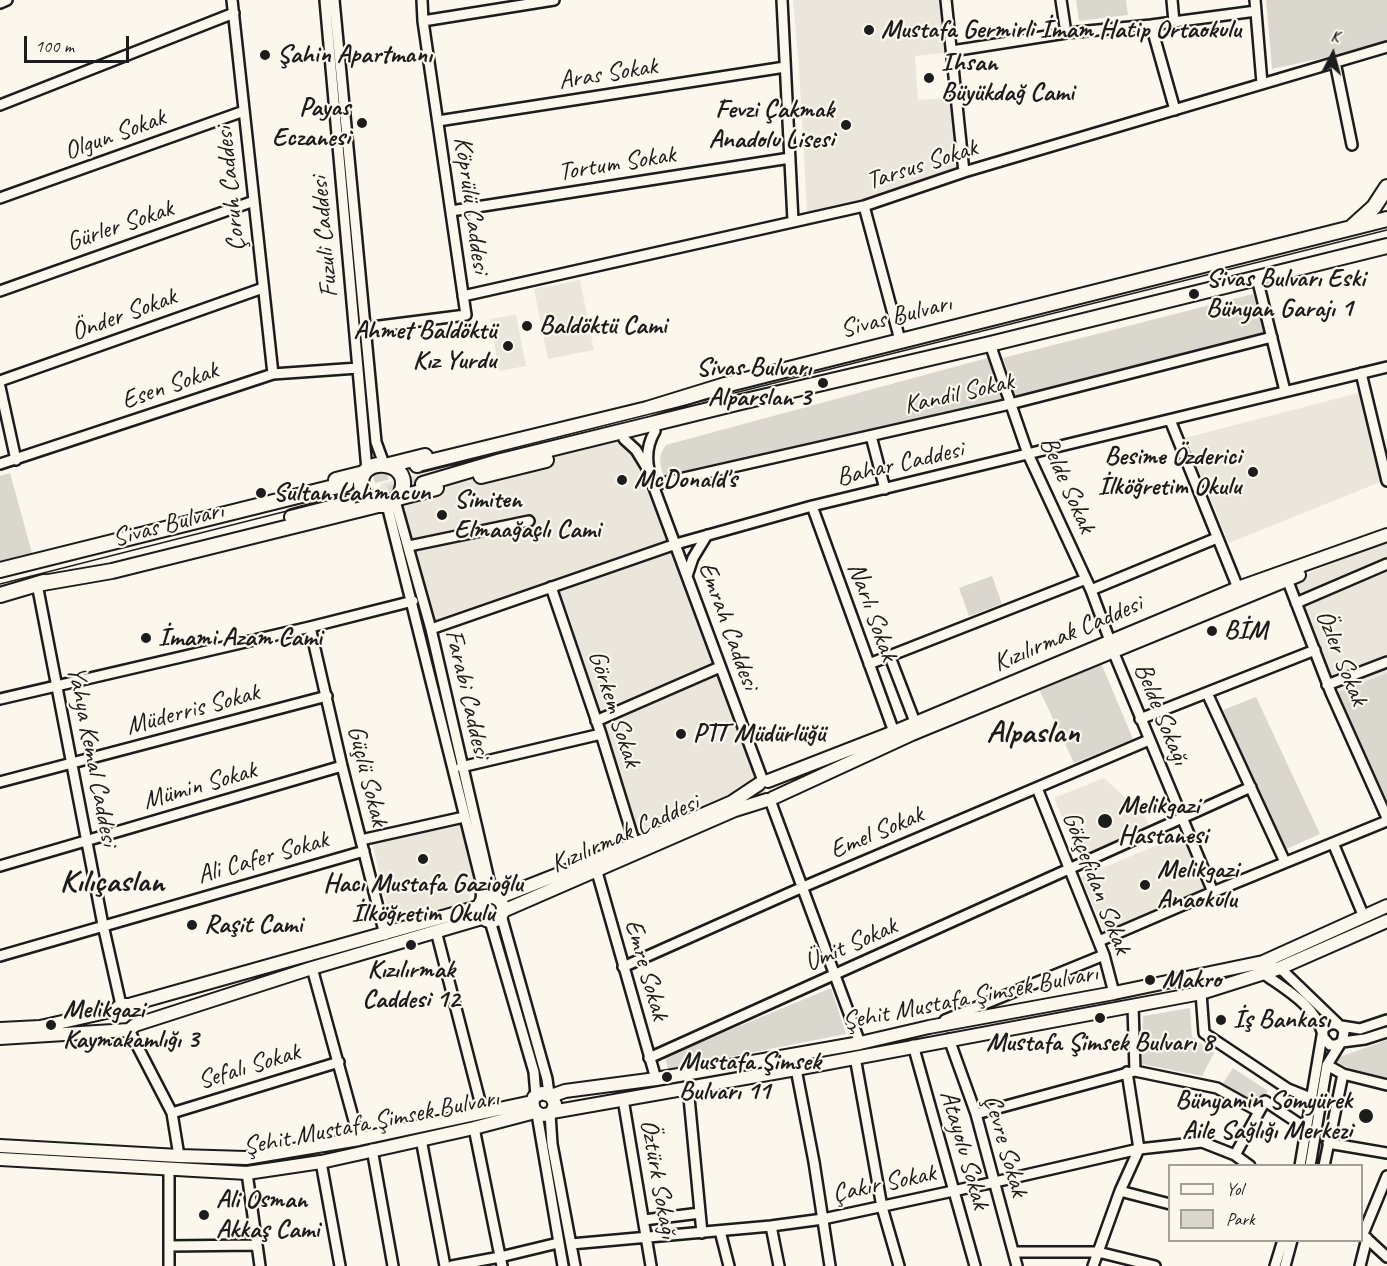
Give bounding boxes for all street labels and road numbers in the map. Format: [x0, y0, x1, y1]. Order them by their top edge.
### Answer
street label: Aras Sokak [556, 51, 660, 97]
street label: Olgun Sokak [60, 102, 170, 168]
street label: Çoruh Caddesi [209, 125, 253, 253]
street label: Tarsus Sokak [863, 132, 981, 198]
street label: Köprülü Caddesi [446, 135, 496, 275]
street label: Tortum Sokak [556, 139, 678, 189]
street label: Fuzuli Caddesi [304, 175, 346, 299]
street label: Gürler Sokak [62, 193, 178, 259]
street label: Önder Sokak [67, 282, 181, 348]
street label: Sivas Bulvarı [837, 288, 955, 346]
street label: Esen Sokak [118, 355, 222, 417]
street label: Kandil Sokak [901, 366, 1017, 422]
street label: Belde Sokak [1032, 432, 1102, 538]
street label: Bahar Caddesi [834, 434, 966, 494]
street label: Sivas Bulvarı [109, 495, 227, 555]
street label: Emrah Caddesi [691, 558, 765, 694]
street label: Narlı Sokak [840, 558, 904, 666]
street label: Kızılırmak Caddesi [989, 589, 1147, 679]
street label: Özler Sokak [1308, 606, 1374, 710]
street label: Farabi Caddesi [437, 627, 497, 761]
street label: Görkem Sokak [580, 647, 648, 771]
street label: Belde Sokağı [1126, 658, 1196, 770]
street label: Yahya Kemal Caddesi [59, 663, 125, 849]
street label: Müderris Sokak [123, 677, 263, 743]
street label: Güçlü Sokak [339, 722, 395, 830]
street label: Mümin Sokak [140, 755, 260, 817]
street label: Kızılırmak Caddesi [546, 787, 704, 881]
street label: Emel Sokak [826, 799, 928, 867]
street label: Gökçefidan Sokak [1054, 807, 1138, 959]
street label: Ali Cafer Sokak [194, 824, 332, 892]
street label: Ümit Sokak [800, 911, 902, 979]
street label: Emre Sokak [617, 916, 675, 1024]
street label: Şehit Mustafa Şimsek Bulvarı [840, 958, 1100, 1038]
street label: Sefalı Sokak [194, 1037, 304, 1097]
street label: Şehit Mustafa Şimsek Bulvarı [241, 1083, 501, 1163]
street label: Atayolu Sokak [932, 1087, 996, 1213]
street label: Çevre Sokak [976, 1091, 1034, 1201]
street label: Öztürk Sokağı [632, 1117, 684, 1241]
street label: Çakır Sokak [829, 1158, 939, 1210]

